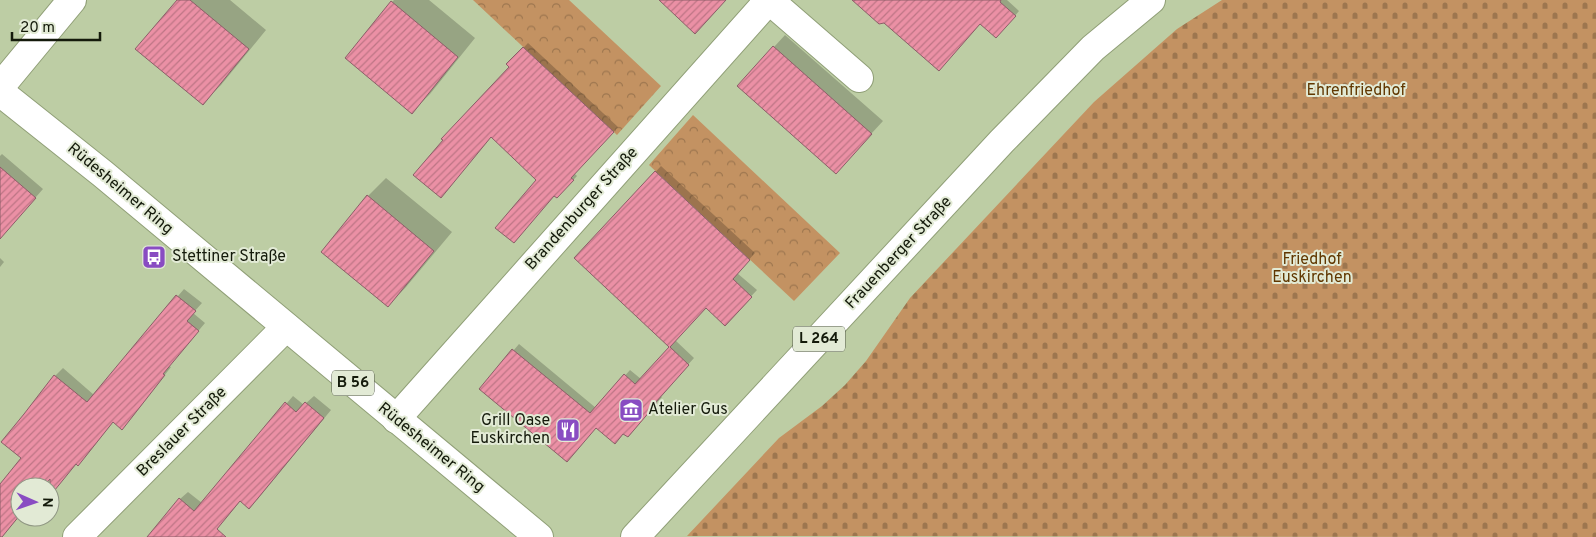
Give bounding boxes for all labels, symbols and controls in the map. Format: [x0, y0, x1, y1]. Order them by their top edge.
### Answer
scale bar [12, 10, 100, 42]
text: 20 m [20, 19, 55, 38]
park label: Ehrenfriedhof [1306, 81, 1406, 101]
street label: Rüdesheimer Ring [63, 139, 177, 239]
street label: Brandenburger Straße [521, 143, 643, 275]
street label: Frauenberger Straße [842, 192, 956, 314]
bus stop icon: Stettiner Straße [141, 244, 167, 270]
place label: Stettiner Straße [172, 247, 286, 267]
park label: Friedhof Euskirchen [1272, 250, 1352, 288]
road number: L 264 [793, 326, 845, 352]
road number: B 56 [332, 370, 374, 396]
street label: Breslauer Straße [133, 383, 231, 481]
museum icon: Atelier Gus [618, 397, 644, 423]
street label: Rüdesheimer Ring [373, 399, 489, 497]
place label: Atelier Gus [648, 400, 728, 420]
place label: Grill Oase Euskirchen [470, 411, 550, 449]
restaurant icon: Grill Oase Euskirchen [555, 417, 581, 443]
north arrow [10, 477, 60, 527]
text: N [38, 497, 55, 508]

